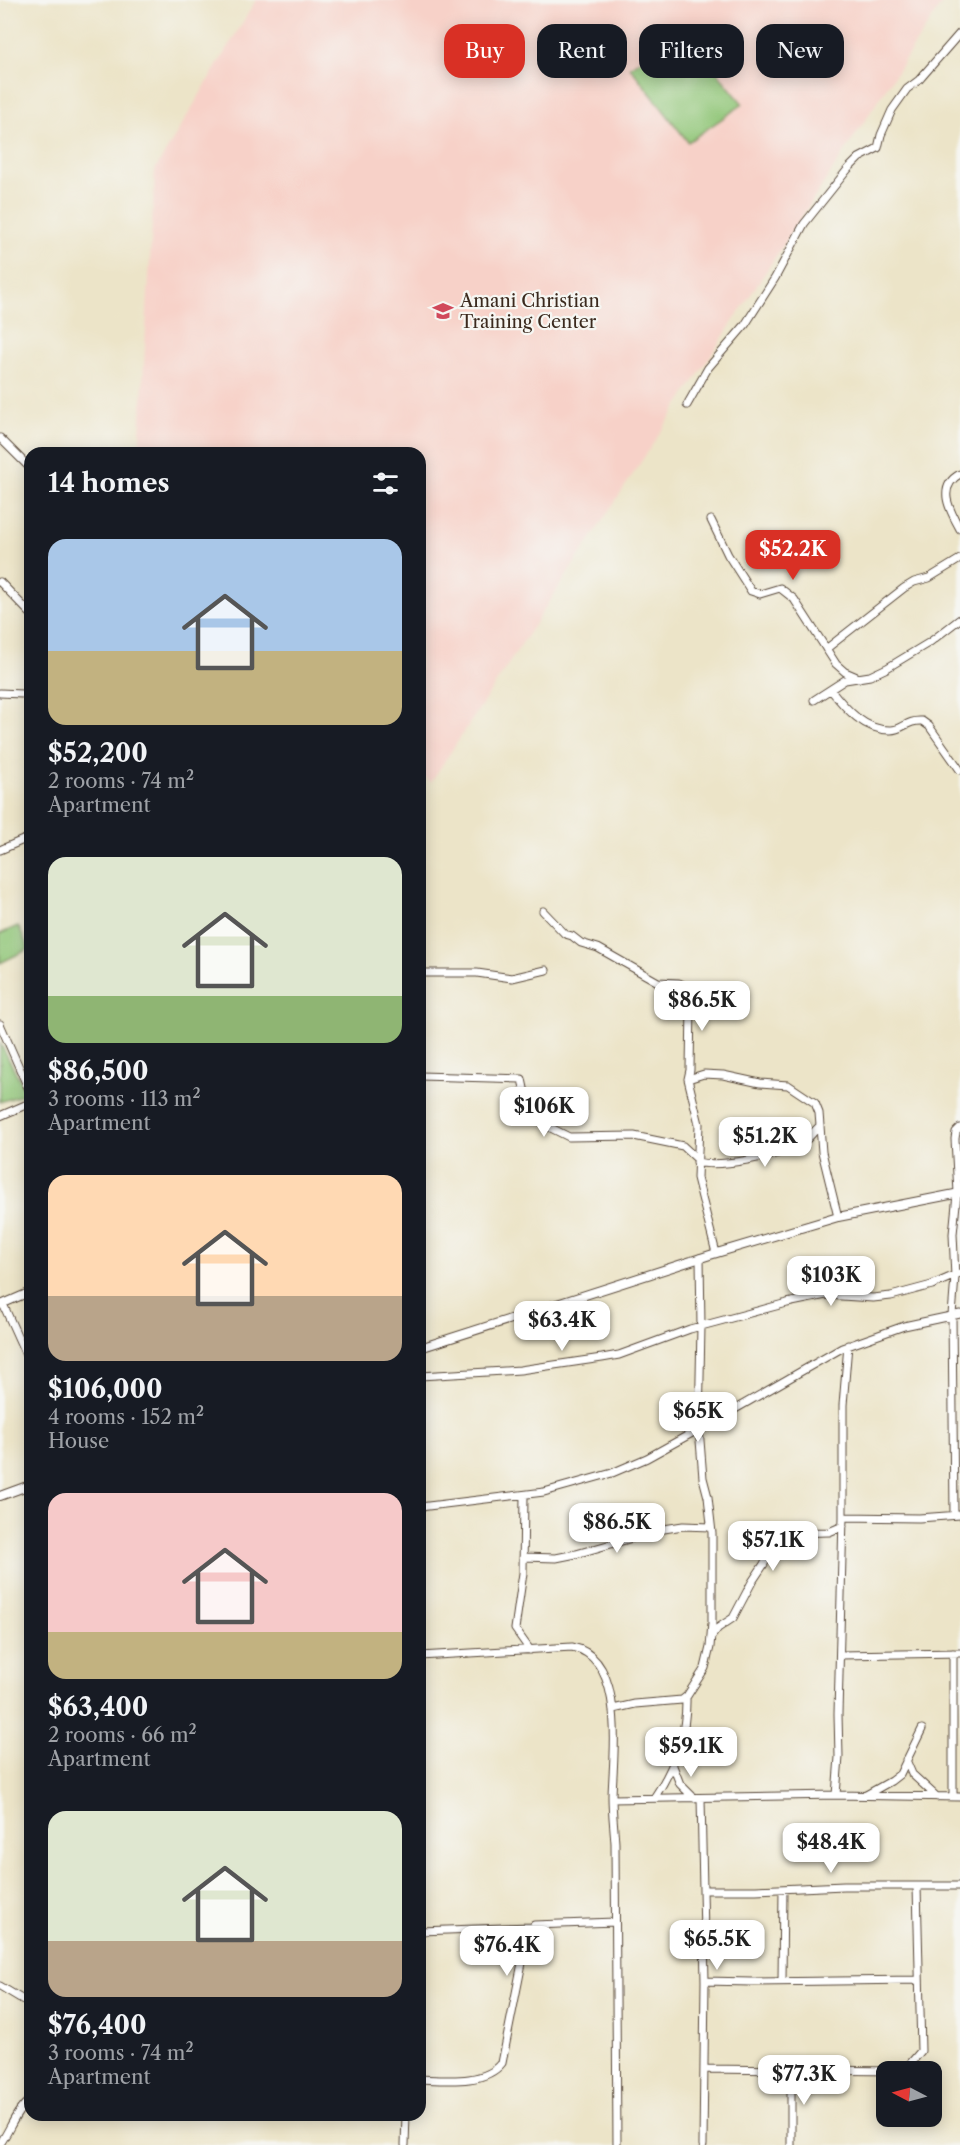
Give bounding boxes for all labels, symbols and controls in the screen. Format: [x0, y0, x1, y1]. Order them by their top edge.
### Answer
chip: Buy [444, 24, 525, 78]
chip: Rent [537, 24, 627, 78]
chip: Filters [639, 24, 744, 78]
chip: New [756, 24, 844, 78]
place label: Amani Christian Training Center [459, 290, 600, 333]
school or university icon: Amani Christian Training Center [431, 299, 455, 323]
text: 14 homes [48, 467, 170, 499]
icon: filters [369, 467, 402, 500]
pin: $52.2K [744, 530, 842, 581]
text: $52.2K [759, 537, 827, 561]
icon: home [171, 578, 279, 686]
text: $52,200 [48, 737, 148, 769]
text: 2 rooms · 74 m² [48, 769, 194, 793]
text: Apartment [48, 793, 151, 817]
icon: home [171, 896, 279, 1004]
pin: $86.5K [653, 981, 751, 1032]
text: $86.5K [668, 988, 736, 1012]
text: $86,500 [48, 1055, 149, 1087]
text: 3 rooms · 113 m² [48, 1087, 201, 1111]
pin: $106K [502, 1087, 586, 1138]
text: $106K [514, 1094, 574, 1118]
text: Apartment [48, 1111, 151, 1135]
pin: $51.2K [716, 1117, 814, 1168]
text: $51.2K [733, 1124, 797, 1148]
icon: home [171, 1214, 279, 1322]
pin: $103K [789, 1256, 873, 1307]
text: $103K [801, 1263, 861, 1287]
pin: $63.4K [513, 1301, 611, 1352]
text: $63.4K [528, 1308, 596, 1332]
text: $106,000 [48, 1373, 163, 1405]
pin: $65K [662, 1392, 734, 1443]
text: $65K [673, 1399, 723, 1423]
text: 4 rooms · 152 m² [48, 1405, 204, 1429]
text: House [48, 1429, 109, 1453]
pin: $86.5K [568, 1503, 666, 1554]
text: $86.5K [583, 1510, 651, 1534]
pin: $57.1K [724, 1521, 822, 1572]
text: $57.1K [742, 1528, 804, 1552]
icon: home [171, 1532, 279, 1640]
text: $63,400 [48, 1691, 148, 1723]
text: 2 rooms · 66 m² [48, 1723, 197, 1747]
pin: $59.1K [642, 1727, 740, 1778]
text: $59.1K [659, 1734, 723, 1758]
text: Apartment [48, 1747, 151, 1771]
pin: $48.4K [782, 1823, 880, 1874]
text: $48.4K [797, 1830, 865, 1854]
icon: home [171, 1850, 279, 1958]
pin: $65.5K [668, 1920, 766, 1971]
pin: $76.4K [458, 1926, 556, 1977]
text: $65.5K [684, 1927, 750, 1951]
text: $76.4K [474, 1933, 540, 1957]
text: $76,400 [48, 2009, 147, 2041]
text: 3 rooms · 74 m² [48, 2041, 194, 2065]
pin: $77.3K [755, 2055, 853, 2106]
north arrow [876, 2061, 942, 2127]
map controls [876, 2061, 942, 2127]
text: $77.3K [772, 2062, 836, 2086]
text: Apartment [48, 2065, 151, 2089]

